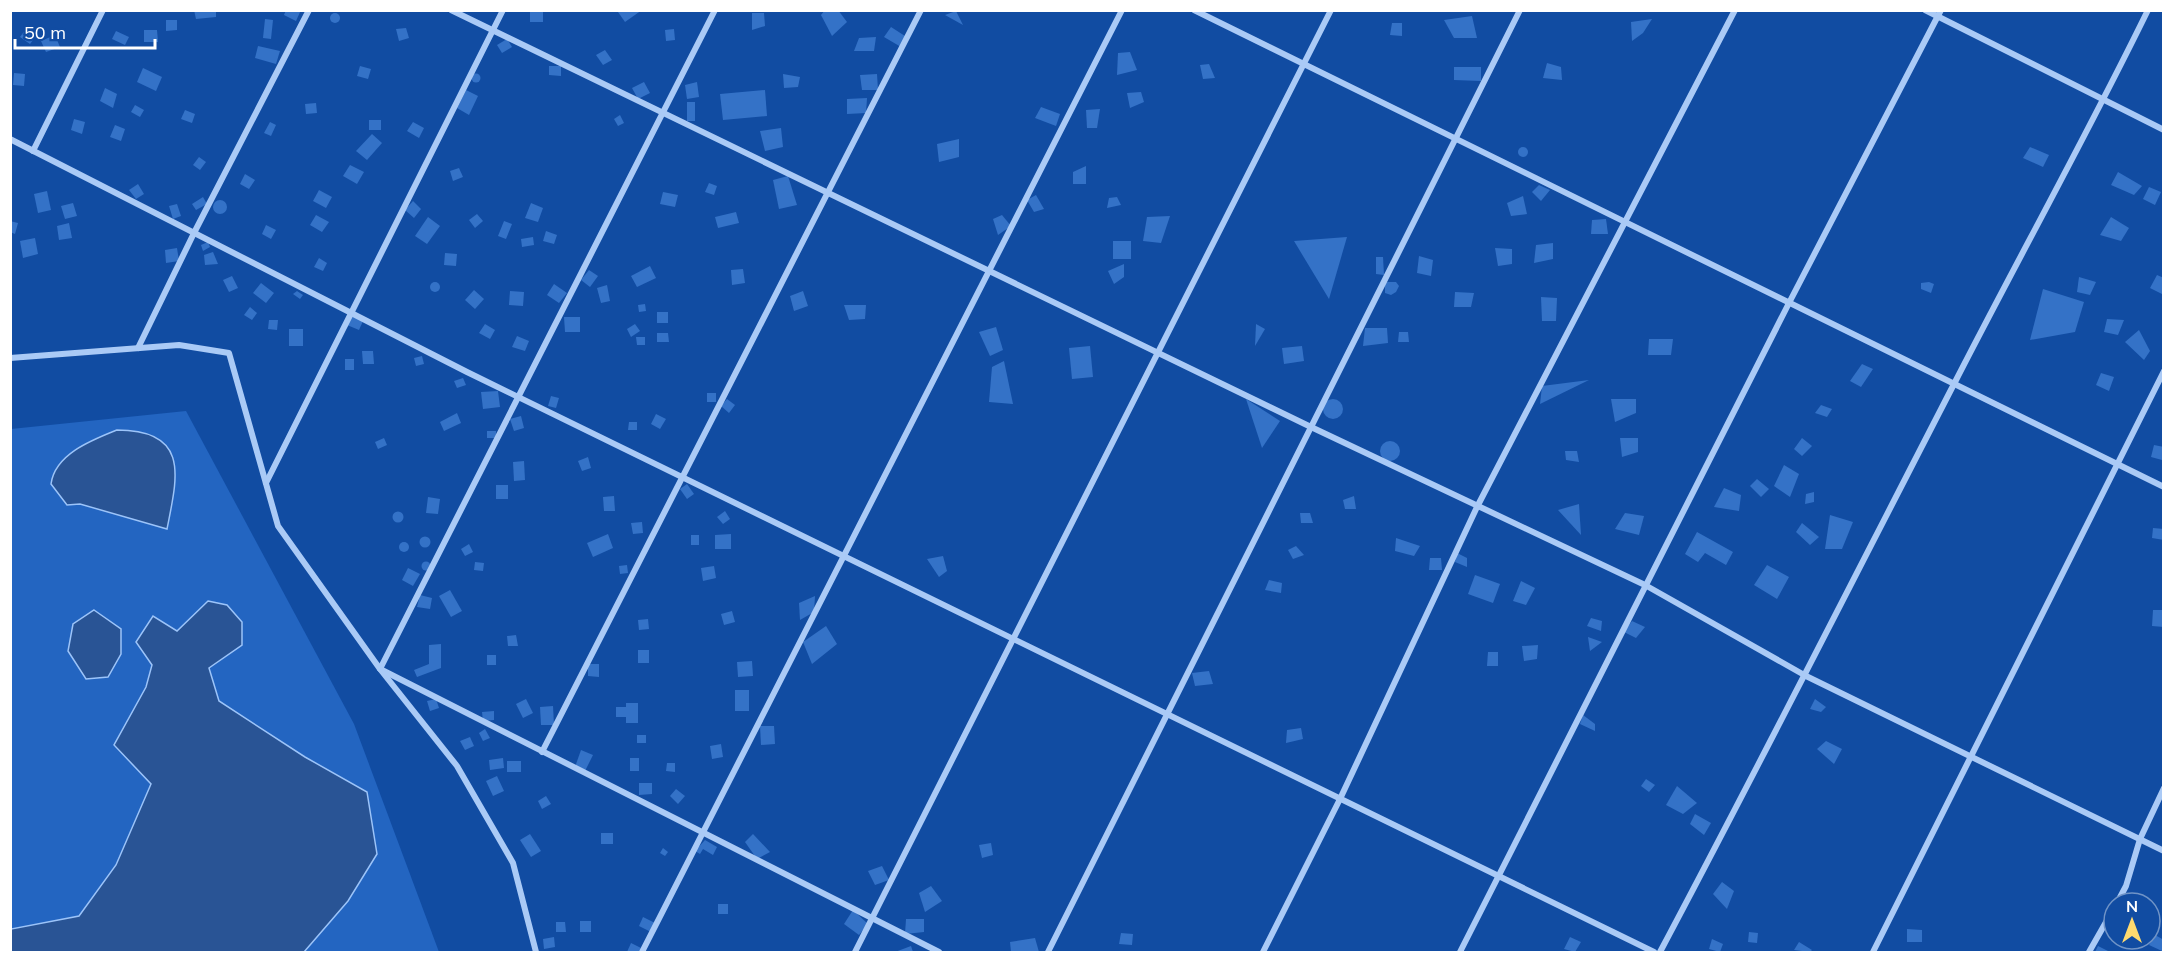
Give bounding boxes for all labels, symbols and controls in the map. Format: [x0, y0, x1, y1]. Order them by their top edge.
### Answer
scale bar [15, 12, 154, 50]
text: 50 m [24, 21, 66, 44]
north arrow [2102, 891, 2162, 951]
text: N [2126, 896, 2138, 916]

